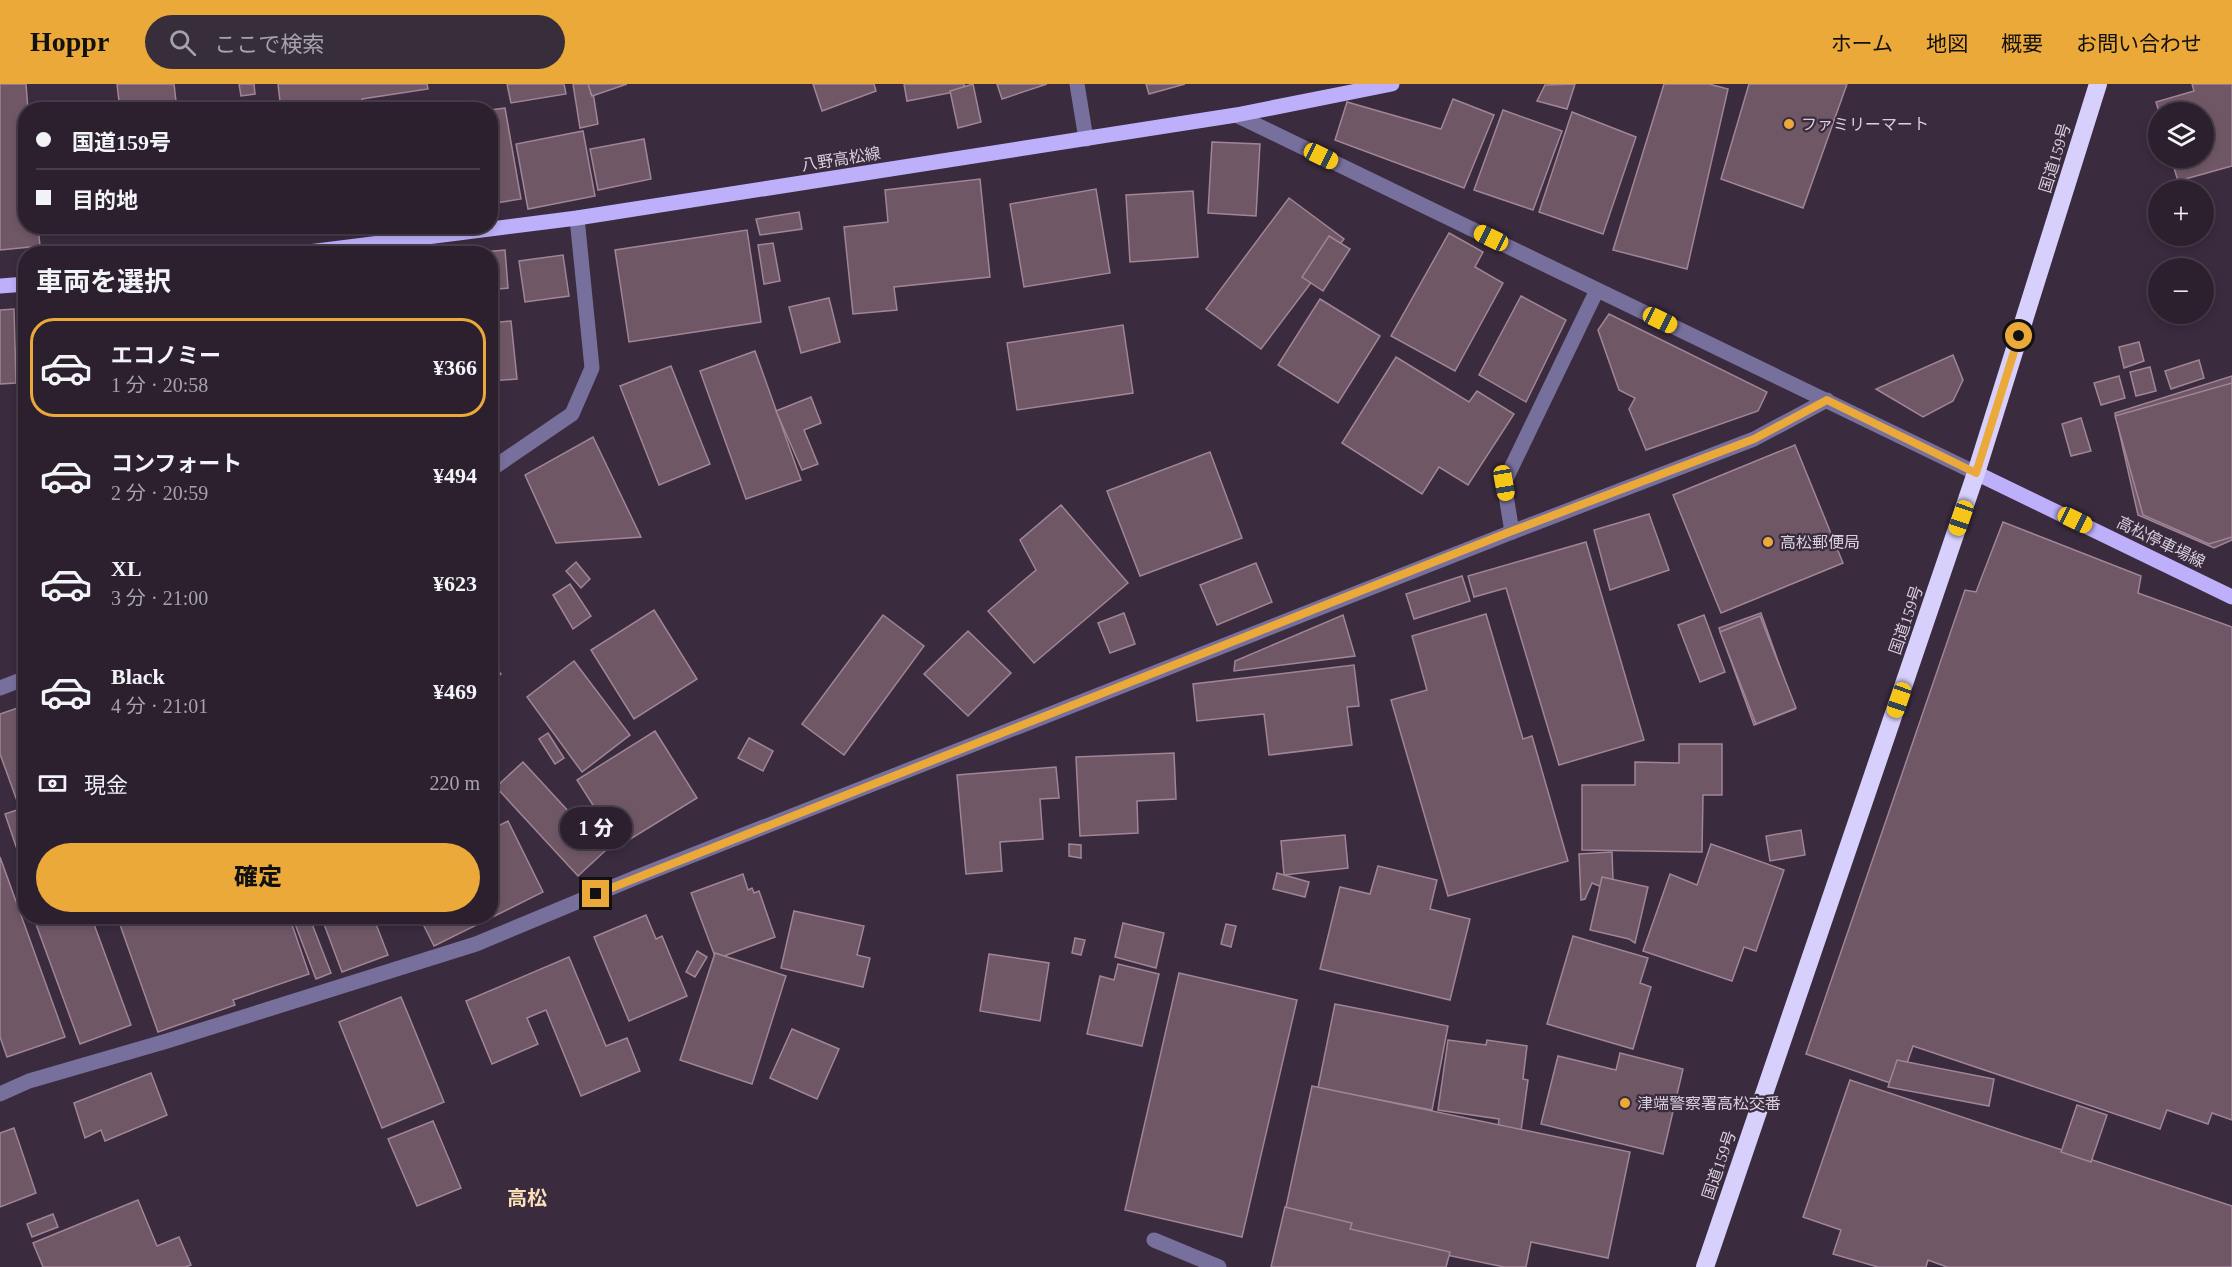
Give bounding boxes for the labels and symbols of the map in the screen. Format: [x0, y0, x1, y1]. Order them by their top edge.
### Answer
place label: ファミリーマート [1801, 116, 1929, 133]
marker: ファミリーマート [1782, 117, 1796, 131]
street label: 国道159号 [2036, 121, 2074, 195]
car [1301, 140, 1341, 172]
street label: 八野高松線 [800, 144, 882, 174]
car [1471, 222, 1511, 254]
car [1640, 304, 1680, 336]
route start [2005, 322, 2032, 349]
car [1492, 464, 1516, 502]
car [1947, 498, 1975, 538]
car [2055, 504, 2095, 536]
street label: 高松停車場線 [2114, 513, 2208, 571]
place label: 高松郵便局 [1780, 534, 1860, 551]
marker: 高松郵便局 [1761, 535, 1775, 549]
street label: 国道159号 [1886, 583, 1926, 657]
car [1885, 680, 1913, 720]
callout: 1 分 [560, 807, 632, 849]
route end [582, 880, 609, 907]
place label: 津端警察署高松交番 [1637, 1095, 1781, 1112]
marker: 津端警察署高松交番 [1618, 1096, 1632, 1110]
street label: 国道159号 [1699, 1128, 1739, 1202]
district label: 高松 [507, 1187, 547, 1209]

